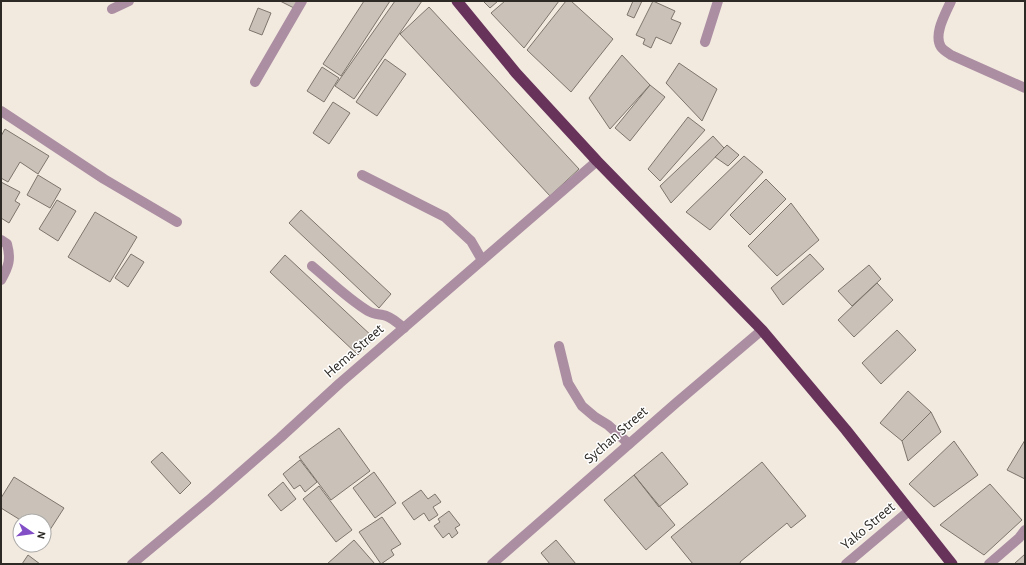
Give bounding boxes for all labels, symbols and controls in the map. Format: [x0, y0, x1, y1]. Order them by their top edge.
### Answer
street label: Hema Street [321, 321, 387, 381]
street label: Sychan Street [581, 403, 651, 467]
street label: Yako Street [838, 499, 898, 553]
north arrow [12, 513, 52, 553]
text: N [35, 530, 47, 540]

